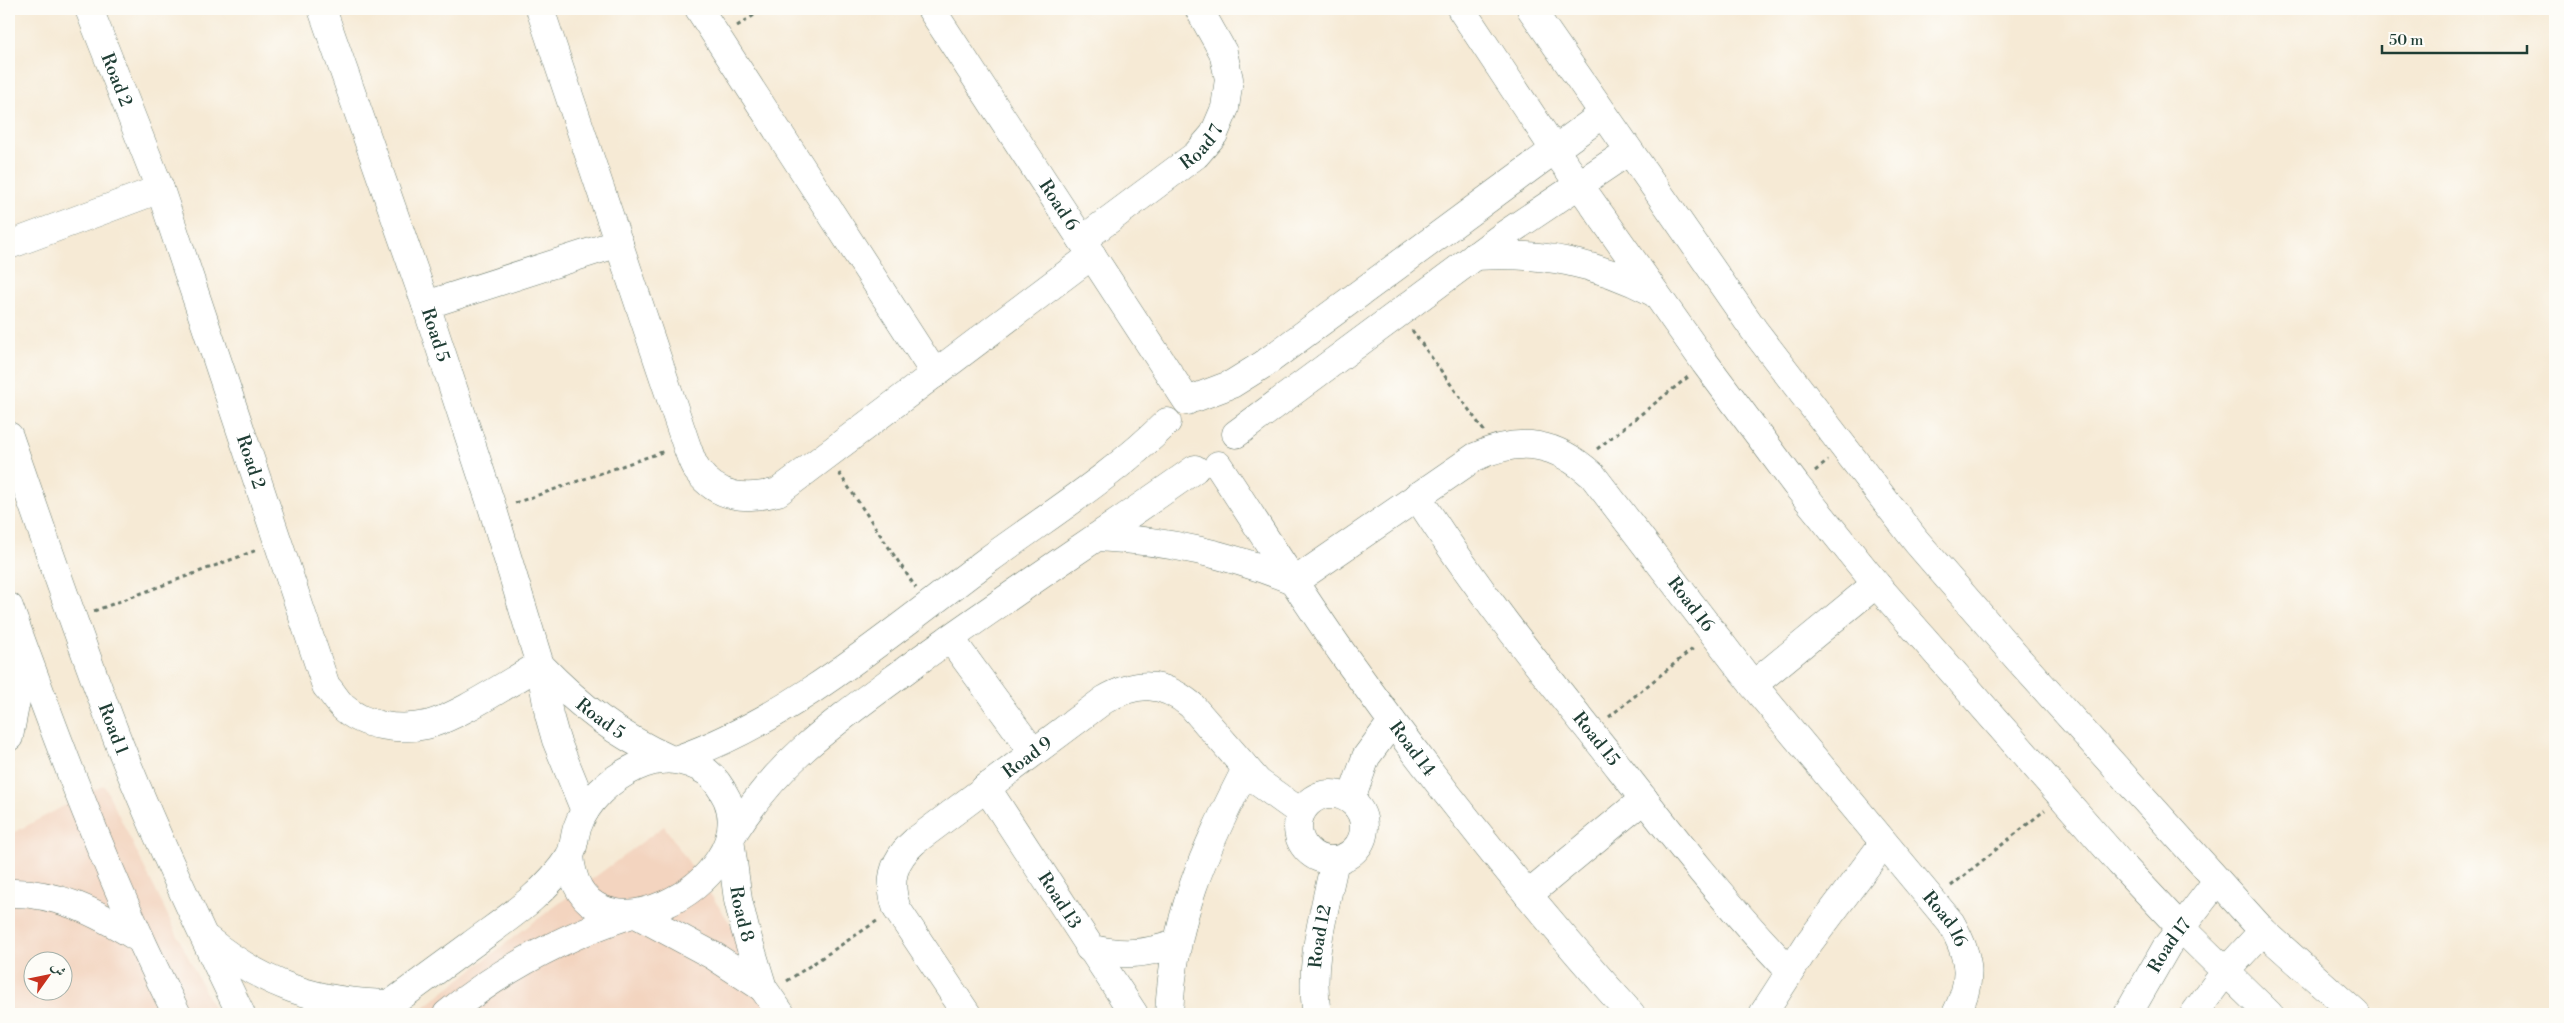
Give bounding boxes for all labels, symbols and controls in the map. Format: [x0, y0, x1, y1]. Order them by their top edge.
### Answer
scale bar [2382, 22, 2526, 54]
text: 50 m [2389, 31, 2423, 50]
street label: Road 2 [95, 50, 137, 110]
street label: Road 7 [1175, 121, 1229, 175]
street label: Road 6 [1033, 175, 1084, 235]
street label: Road 5 [416, 305, 455, 365]
street label: Road 2 [231, 432, 270, 492]
street label: Road 16 [1662, 572, 1719, 637]
street label: Road 5 [571, 693, 629, 745]
street label: Road 1 [93, 700, 133, 758]
street label: Road 15 [1567, 707, 1625, 771]
street label: Road 14 [1384, 717, 1441, 781]
street label: Road 9 [998, 732, 1057, 784]
street label: Road 13 [1032, 868, 1086, 933]
street label: Road 8 [724, 885, 759, 945]
street label: Road 16 [1917, 886, 1972, 951]
street label: Road 12 [1304, 903, 1337, 969]
street label: Road 17 [2143, 914, 2196, 977]
north arrow [22, 950, 72, 1000]
text: ش [47, 959, 69, 980]

